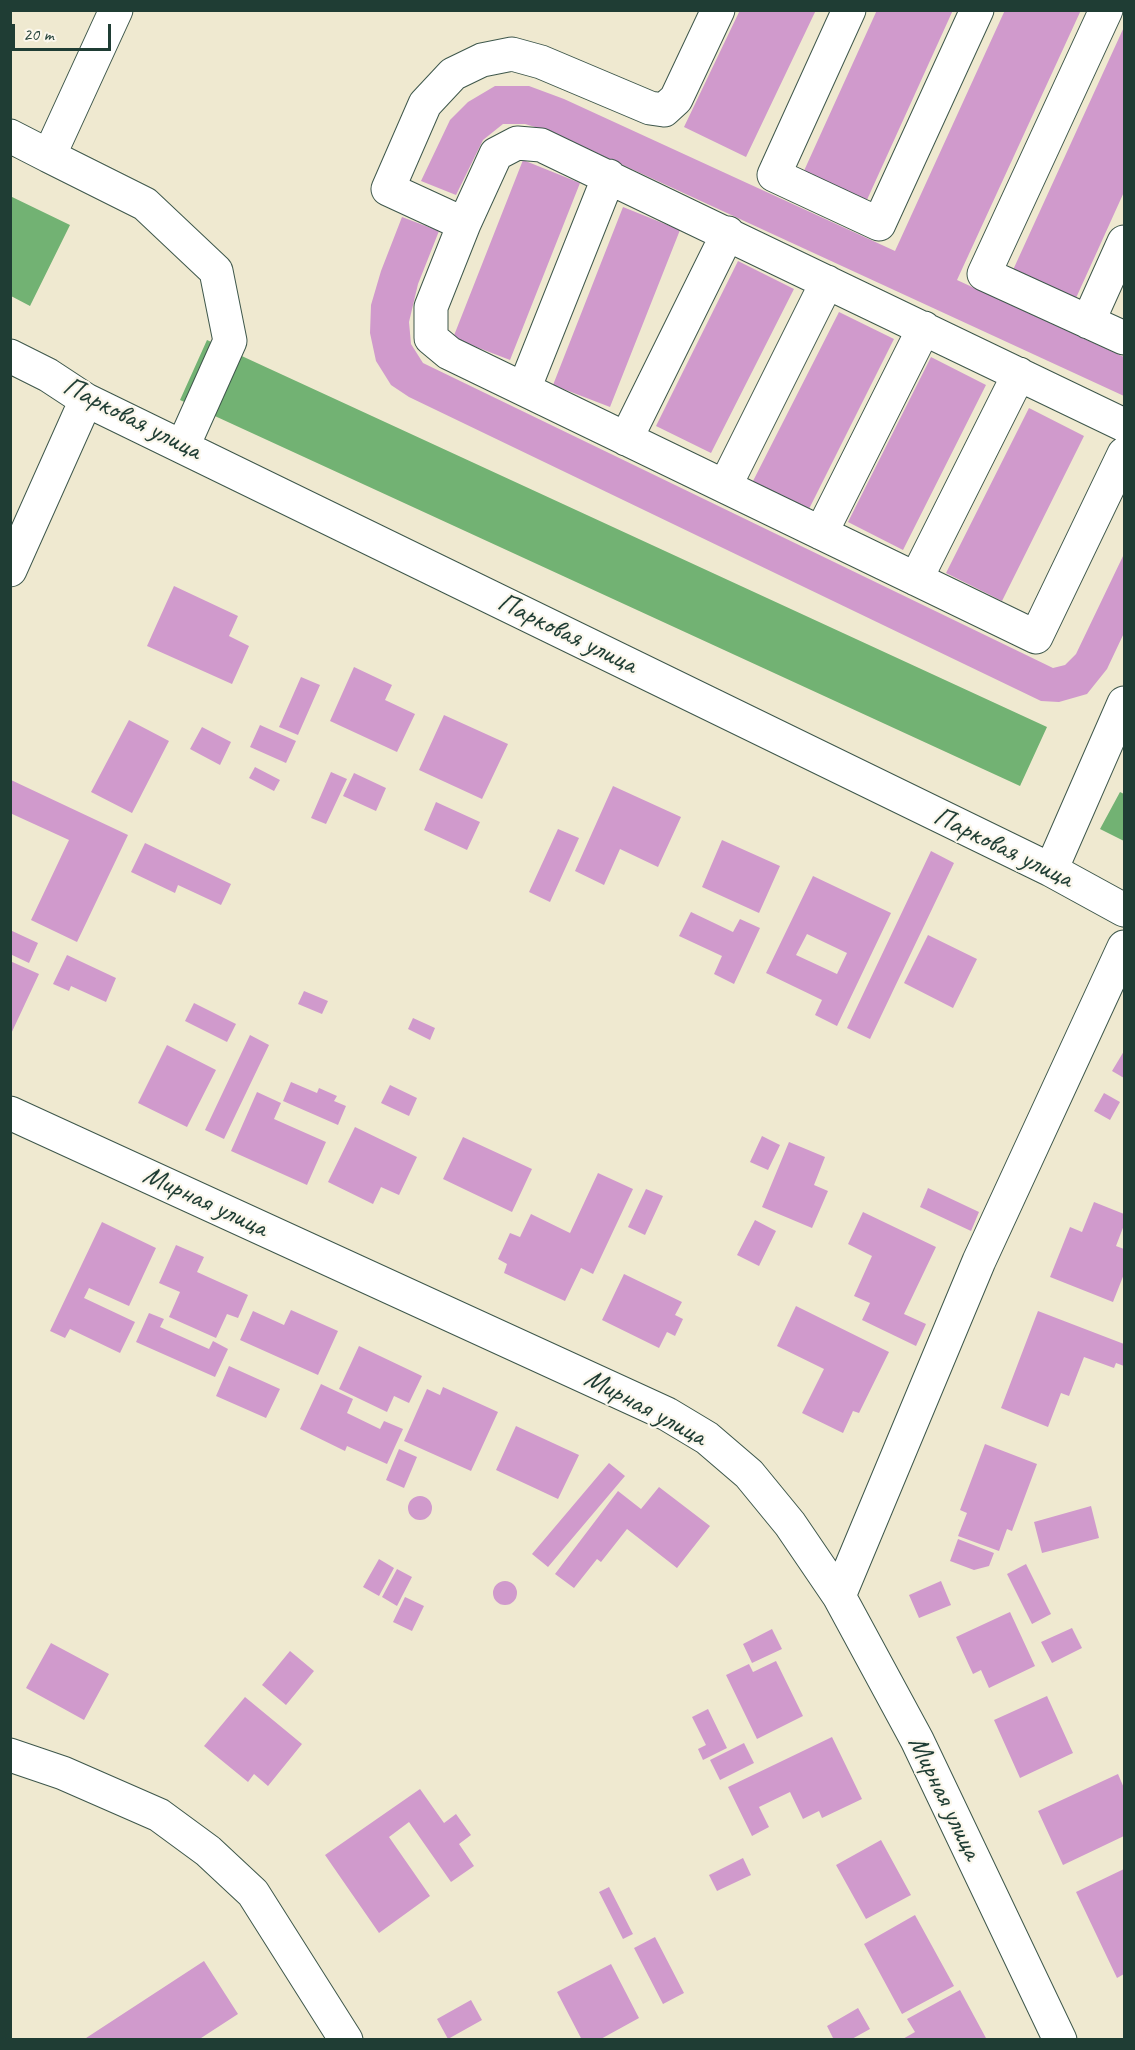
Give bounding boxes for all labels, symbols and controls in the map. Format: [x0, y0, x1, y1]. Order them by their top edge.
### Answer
scale bar [15, 12, 114, 50]
text: 20 m [23, 23, 54, 45]
street label: Парковая улица [57, 370, 207, 468]
street label: Парковая улица [492, 586, 642, 682]
street label: Парковая улица [928, 800, 1078, 896]
street label: Мирная улица [137, 1159, 273, 1245]
street label: Мирная улица [578, 1362, 712, 1454]
street label: Мирная улица [900, 1731, 988, 1865]

